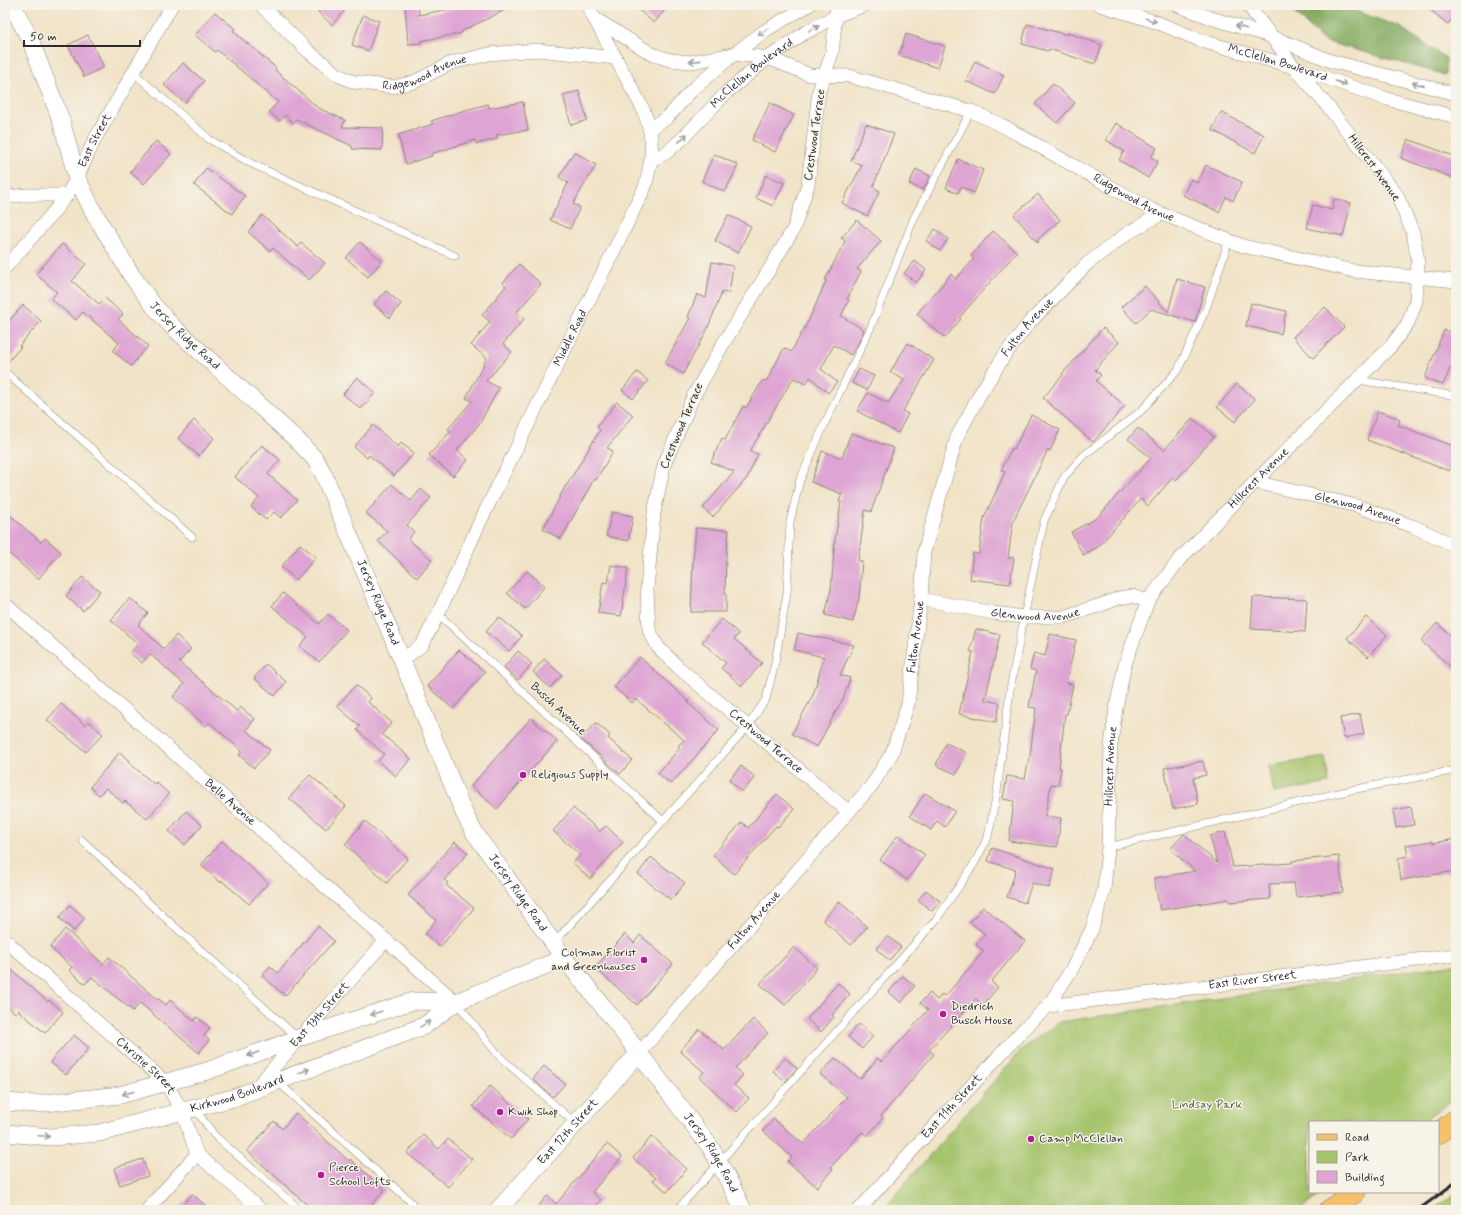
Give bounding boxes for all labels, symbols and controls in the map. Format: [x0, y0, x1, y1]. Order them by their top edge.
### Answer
one-way arrow [1144, 17, 1157, 24]
scale bar [24, 22, 140, 48]
one-way arrow [808, 23, 820, 31]
one-way arrow [1235, 23, 1248, 30]
one-way arrow [758, 28, 769, 36]
text: 50 m [30, 29, 57, 45]
street label: McClellan Boulevard [707, 35, 797, 112]
street label: McClellan Boulevard [1226, 41, 1329, 86]
street label: Ridgewood Avenue [381, 52, 468, 95]
one-way arrow [689, 57, 702, 65]
one-way arrow [1334, 80, 1346, 88]
one-way arrow [1412, 80, 1425, 87]
street label: Crestwood Terrace [801, 88, 829, 182]
street label: East Street [75, 111, 116, 170]
street label: Hillcrest Avenue [1344, 131, 1404, 205]
one-way arrow [678, 133, 688, 142]
street label: Ridgewood Avenue [1090, 170, 1176, 226]
street label: Fulton Avenue [998, 294, 1058, 360]
street label: Jersey Ridge Road [146, 298, 223, 374]
street label: Middle Road [550, 307, 591, 369]
street label: Crestwood Terrace [657, 380, 707, 472]
street label: Hillcrest Avenue [1225, 444, 1293, 512]
street label: Glenwood Avenue [1313, 488, 1403, 529]
street label: Jersey Ridge Road [352, 557, 403, 648]
street label: Fulton Avenue [904, 599, 929, 674]
street label: Glenwood Avenue [990, 604, 1082, 625]
street label: Busch Avenue [527, 679, 590, 739]
street label: Crestwood Terrace [725, 705, 806, 777]
street label: Hillcrest Avenue [1101, 725, 1122, 806]
place label: Religious Supply [531, 767, 608, 783]
marker: Religious Supply [518, 770, 528, 780]
street label: Belle Avenue [201, 775, 259, 830]
street label: Jersey Ridge Road [484, 851, 551, 935]
street label: Fulton Avenue [724, 887, 785, 953]
place label: Colman Florist and Greenhouses [551, 945, 637, 975]
marker: Colman Florist and Greenhouses [639, 955, 649, 965]
street label: East River Street [1207, 967, 1297, 994]
street label: East 13th Street [287, 979, 353, 1051]
place label: Diedrich Busch House [951, 999, 1013, 1029]
one-way arrow [371, 1009, 383, 1017]
marker: Diedrich Busch House [938, 1009, 948, 1019]
one-way arrow [419, 1019, 431, 1027]
street label: Christie Street [112, 1034, 179, 1098]
one-way arrow [248, 1051, 260, 1059]
one-way arrow [298, 1066, 310, 1074]
street label: Kirkwood Boulevard [189, 1071, 286, 1117]
street label: East 11th Street [918, 1071, 986, 1143]
one-way arrow [122, 1090, 135, 1097]
street label: East 12th Street [534, 1095, 602, 1168]
park label: Lindsay Park [1172, 1097, 1242, 1113]
place label: Kwik Shop [508, 1104, 558, 1120]
marker: Kwik Shop [495, 1107, 505, 1117]
street label: Jersey Ridge Road [679, 1110, 742, 1196]
legend [1309, 1121, 1439, 1193]
text: Road [1345, 1130, 1369, 1146]
place label: Camp McClellan [1039, 1131, 1123, 1147]
one-way arrow [37, 1133, 50, 1140]
marker: Camp McClellan [1026, 1134, 1036, 1144]
text: Park [1345, 1150, 1369, 1166]
place label: Pierce School Lofts [329, 1160, 391, 1190]
marker: Pierce School Lofts [316, 1170, 326, 1180]
text: Building [1345, 1170, 1385, 1187]

